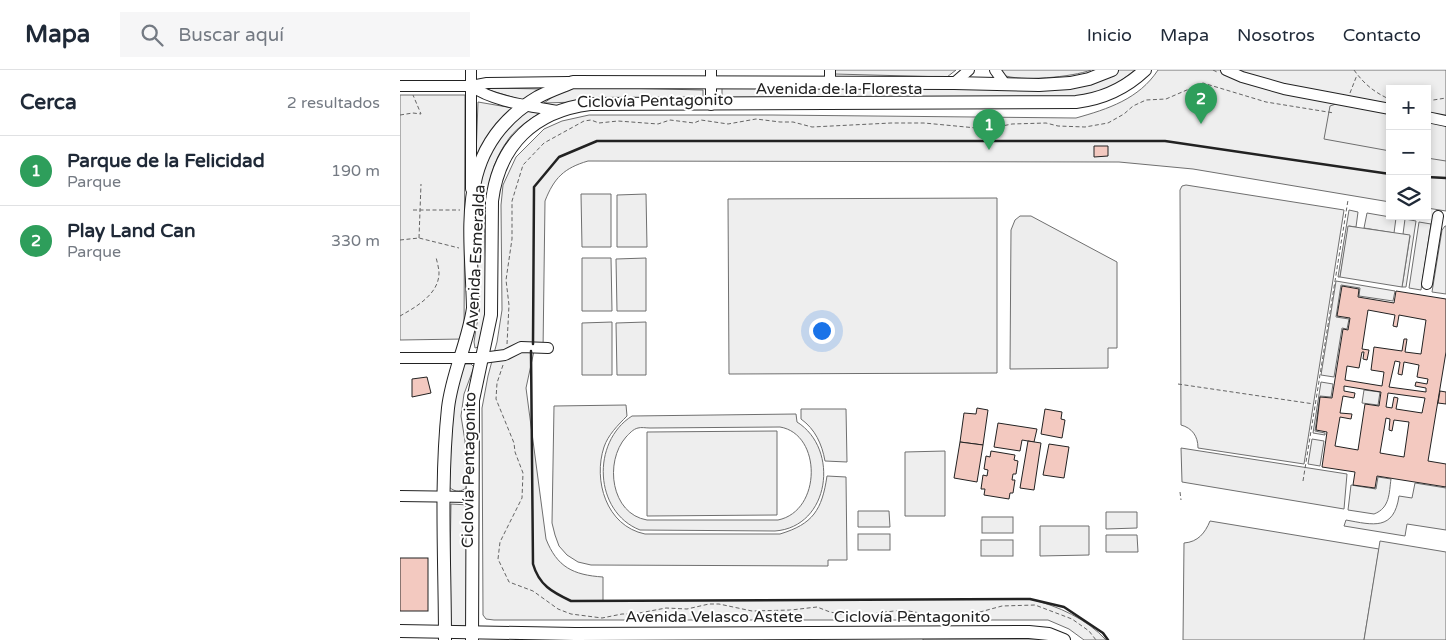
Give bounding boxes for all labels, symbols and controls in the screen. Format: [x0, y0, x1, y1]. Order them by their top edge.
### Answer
search box [120, 12, 470, 57]
text: Mapa [25, 20, 90, 49]
icon: search [138, 21, 166, 49]
text: Buscar aquí [178, 24, 284, 46]
text: Inicio [1087, 24, 1132, 46]
text: Mapa [1160, 24, 1209, 46]
text: Nosotros [1237, 24, 1315, 46]
text: Contacto [1343, 24, 1421, 46]
street label: Avenida de la Floresta [755, 79, 923, 99]
pin: 2 [1185, 83, 1217, 124]
map controls [1386, 85, 1431, 220]
button: + [1386, 85, 1431, 130]
text: Cerca [20, 90, 77, 115]
street label: Ciclovía Pentagonito [577, 90, 733, 112]
text: 2 resultados [287, 93, 380, 113]
pin: 1 [973, 109, 1005, 150]
button: − [1386, 130, 1431, 175]
text: Parque de la Felicidad [67, 150, 265, 172]
text: 1 [31, 161, 41, 181]
text: 190 m [331, 161, 380, 181]
text: Parque [67, 172, 121, 192]
button: layers [1386, 175, 1431, 220]
street label: Avenida Esmeralda [462, 184, 490, 330]
text: Play Land Can [67, 220, 196, 242]
text: 2 [31, 231, 41, 251]
text: 330 m [331, 231, 380, 251]
text: Parque [67, 242, 121, 262]
your location [809, 318, 835, 344]
street label: Ciclovía Pentagonito [458, 392, 480, 548]
street label: Avenida Velasco Astete [625, 607, 803, 627]
street label: Ciclovía Pentagonito [834, 607, 990, 627]

